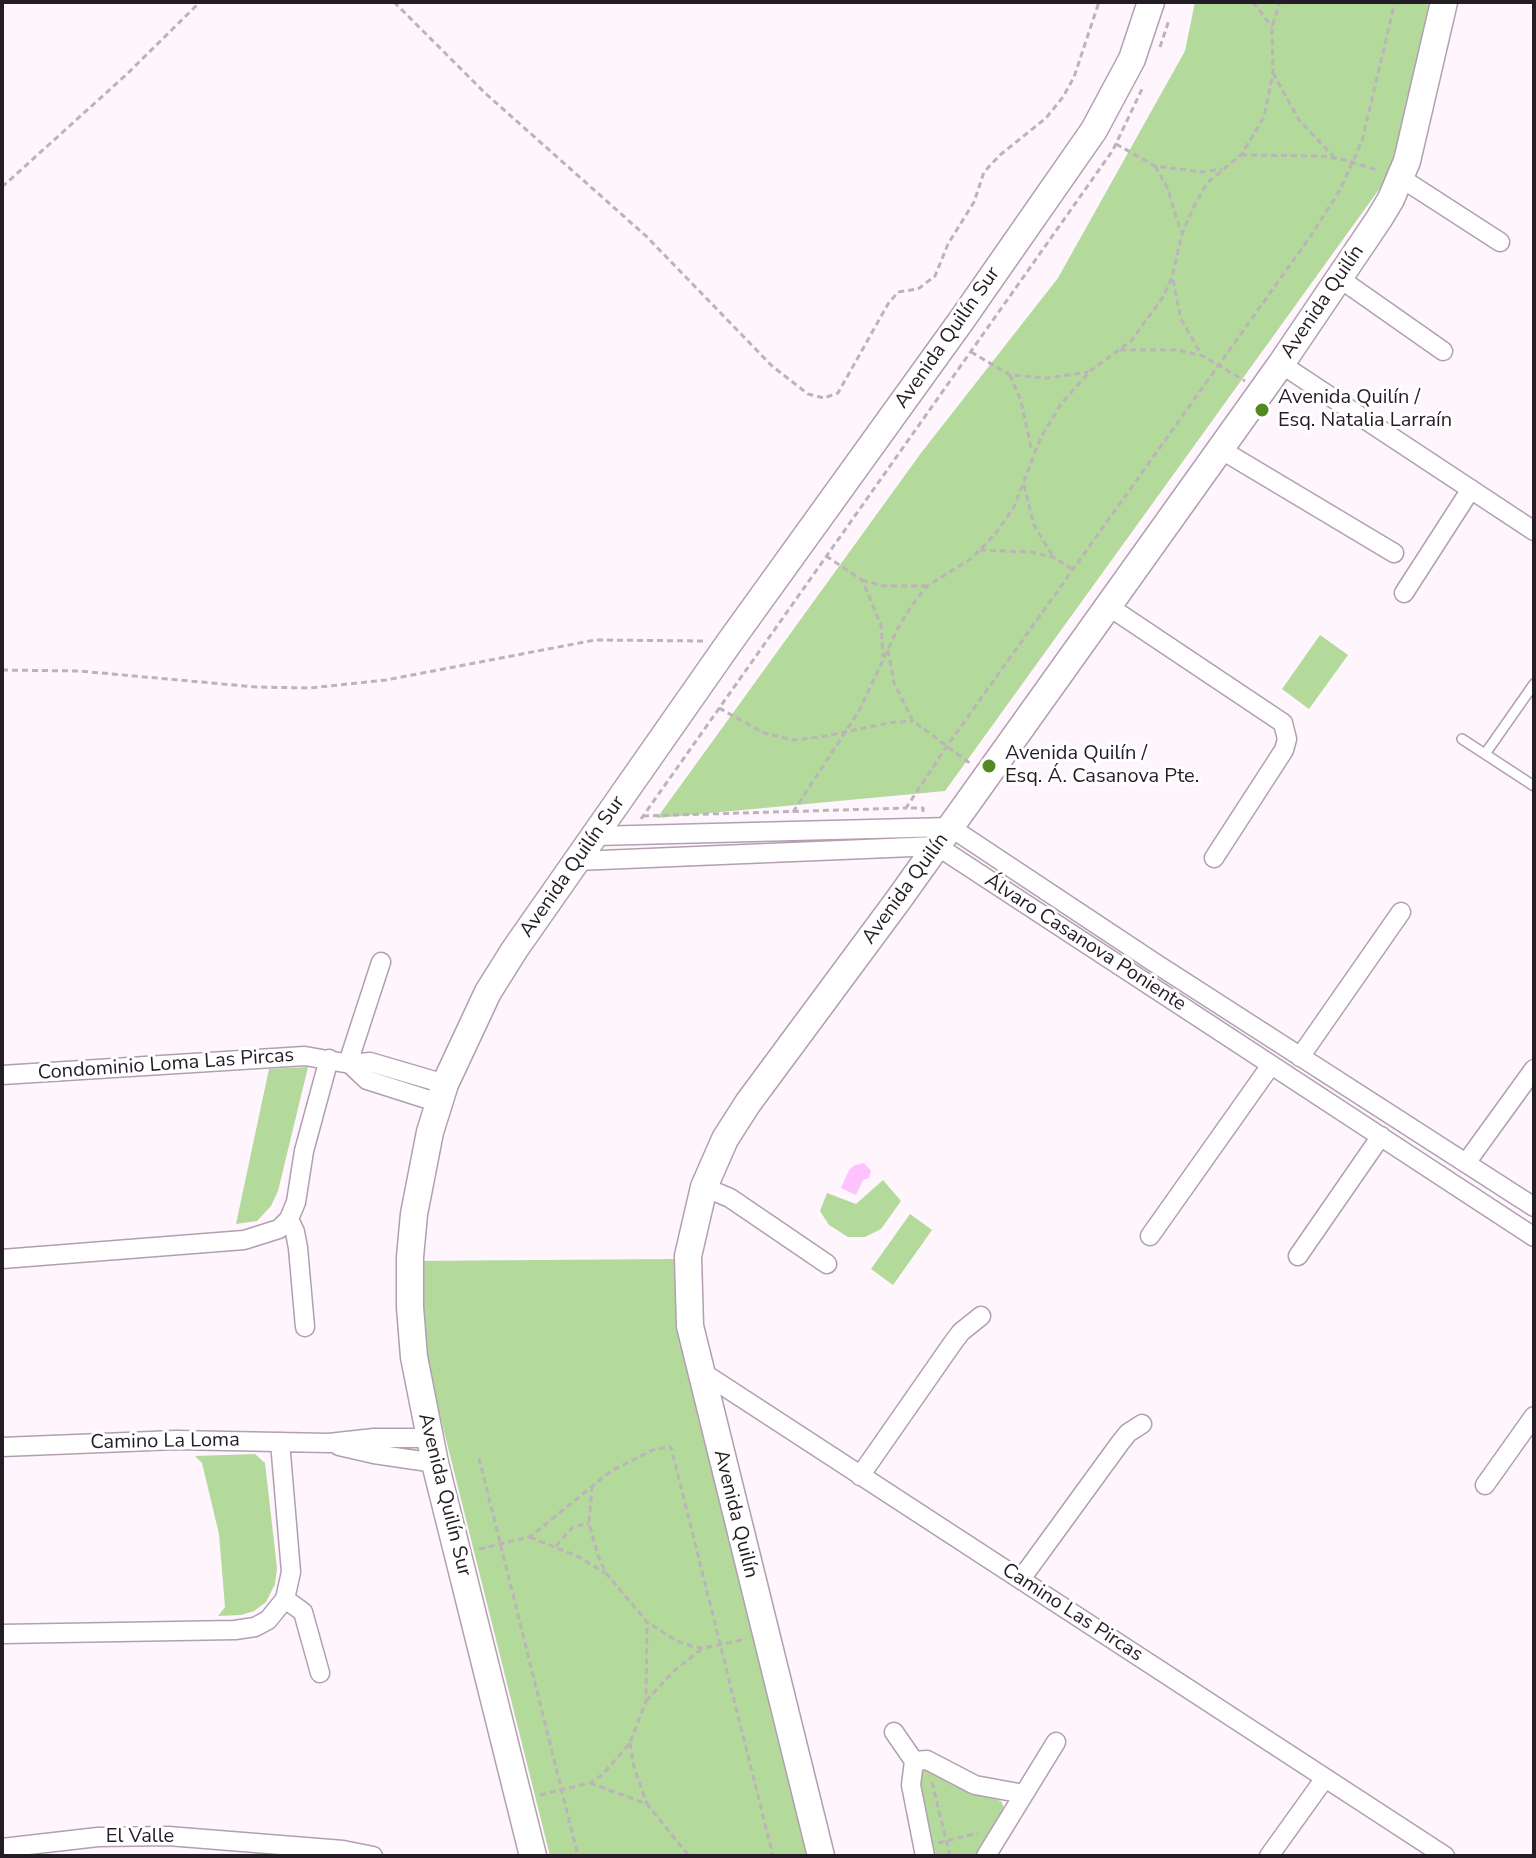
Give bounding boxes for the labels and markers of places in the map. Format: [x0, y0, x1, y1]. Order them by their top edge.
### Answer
place label: Avenida Quilín / Esq. Natalia Larraín [1278, 386, 1452, 433]
marker: Avenida Quilín / Esq. Natalia Larraín [1253, 401, 1271, 419]
place label: Avenida Quilín / Esq. Á. Casanova Pte. [1005, 742, 1199, 789]
marker: Avenida Quilín / Esq. Á. Casanova Pte. [980, 757, 998, 775]

